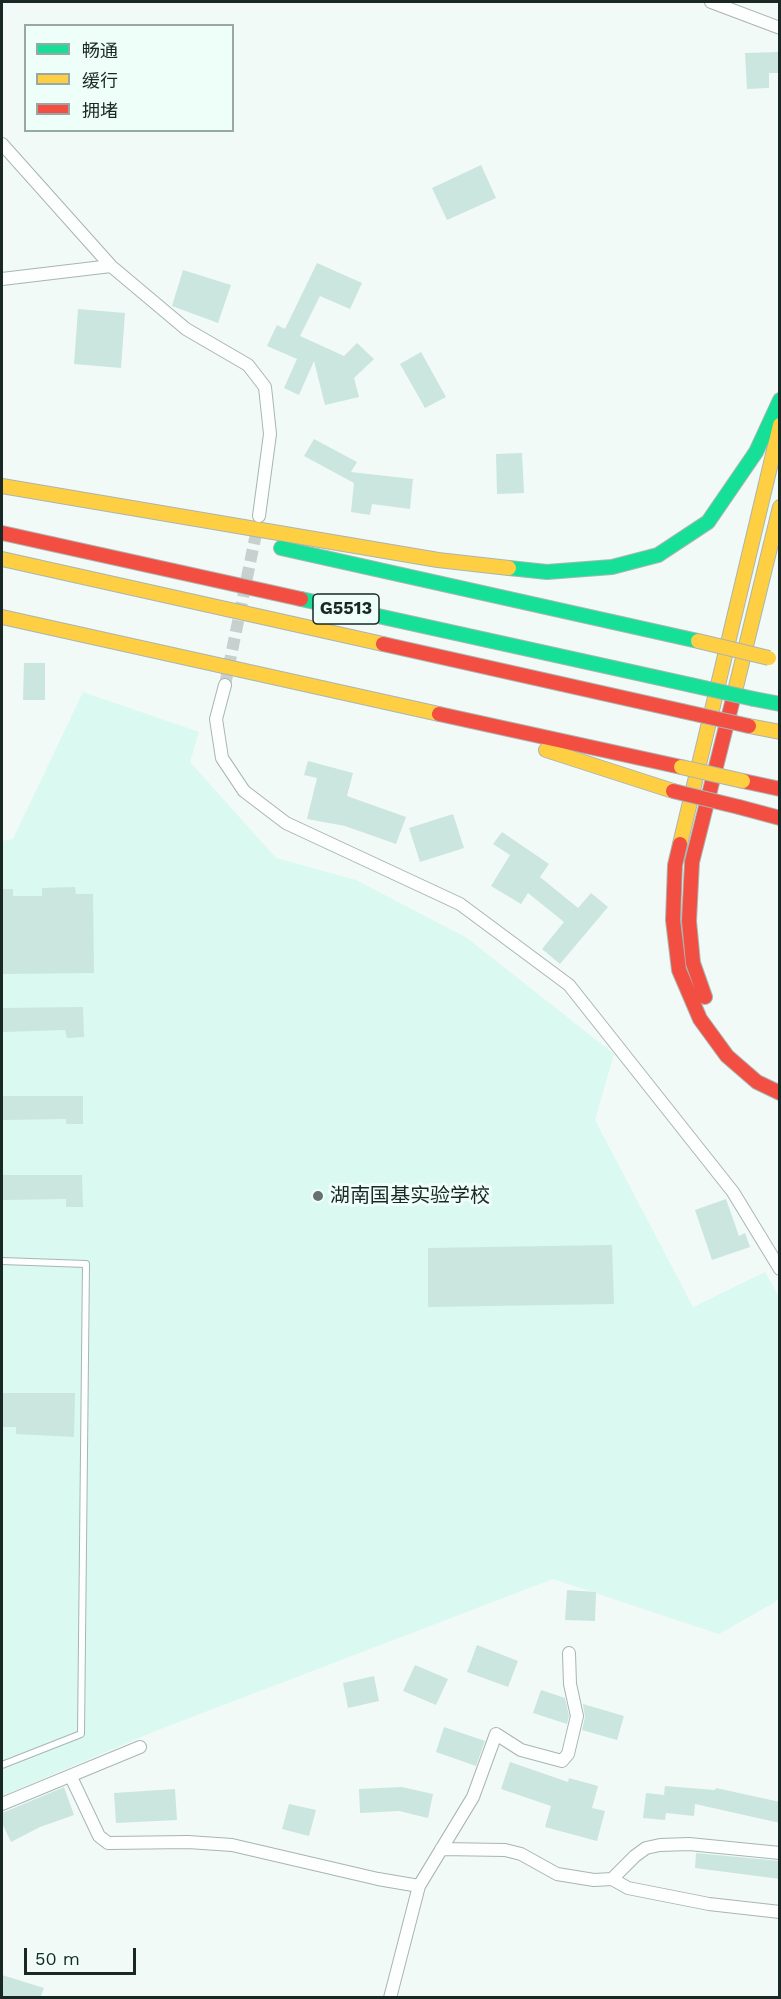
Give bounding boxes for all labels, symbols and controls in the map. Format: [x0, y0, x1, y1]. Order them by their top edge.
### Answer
legend [24, 24, 234, 132]
text: 畅通 [82, 40, 118, 61]
text: 缓行 [82, 70, 118, 91]
text: 拥堵 [82, 100, 118, 121]
road number: G5513 [313, 594, 379, 624]
place label: 湖南国基实验学校 [330, 1184, 490, 1208]
marker: 湖南国基实验学校 [311, 1189, 325, 1203]
scale bar [27, 1936, 140, 1974]
text: 50 m [35, 1948, 80, 1969]

